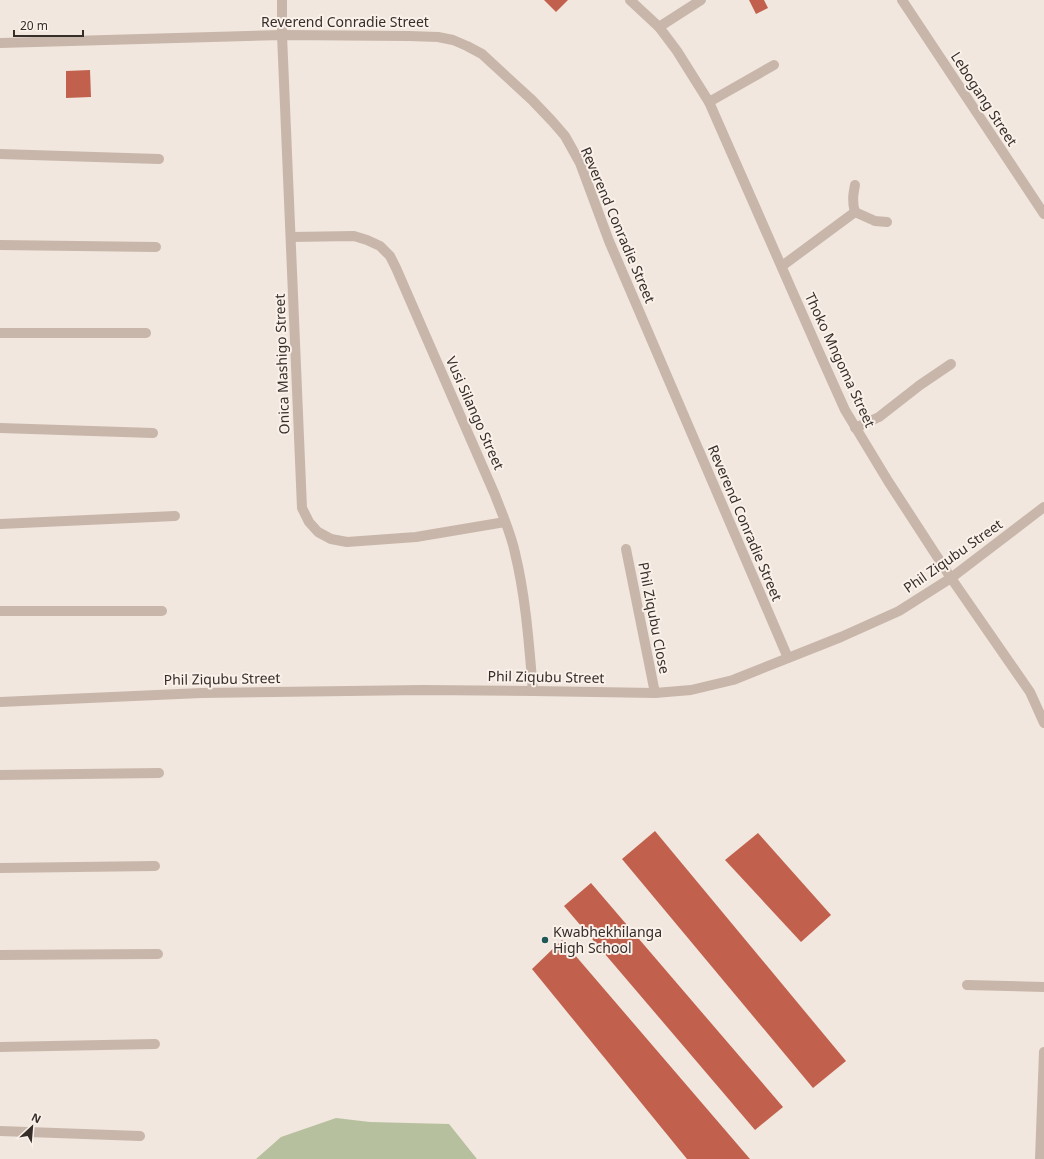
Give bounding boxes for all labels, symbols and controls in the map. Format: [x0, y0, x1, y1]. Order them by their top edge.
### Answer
scale bar [14, 12, 83, 38]
street label: Reverend Conradie Street [261, 12, 429, 31]
text: 20 m [20, 17, 48, 34]
street label: Lebogang Street [947, 48, 1022, 150]
street label: Reverend Conradie Street [577, 144, 660, 306]
street label: Thoko Mngoma Street [801, 289, 880, 430]
street label: Onica Mashigo Street [270, 293, 293, 435]
street label: Vusi Silango Street [442, 353, 509, 472]
street label: Reverend Conradie Street [704, 442, 787, 604]
street label: Phil Ziqubu Street [899, 514, 1006, 597]
street label: Phil Ziqubu Close [634, 560, 675, 675]
street label: Phil Ziqubu Street [487, 666, 605, 687]
street label: Phil Ziqubu Street [163, 668, 281, 689]
place label: Kwabhekhilanga High School [553, 922, 662, 957]
marker: Kwabhekhilanga High School [540, 935, 550, 945]
north arrow [12, 1107, 52, 1147]
text: N [29, 1109, 44, 1126]

